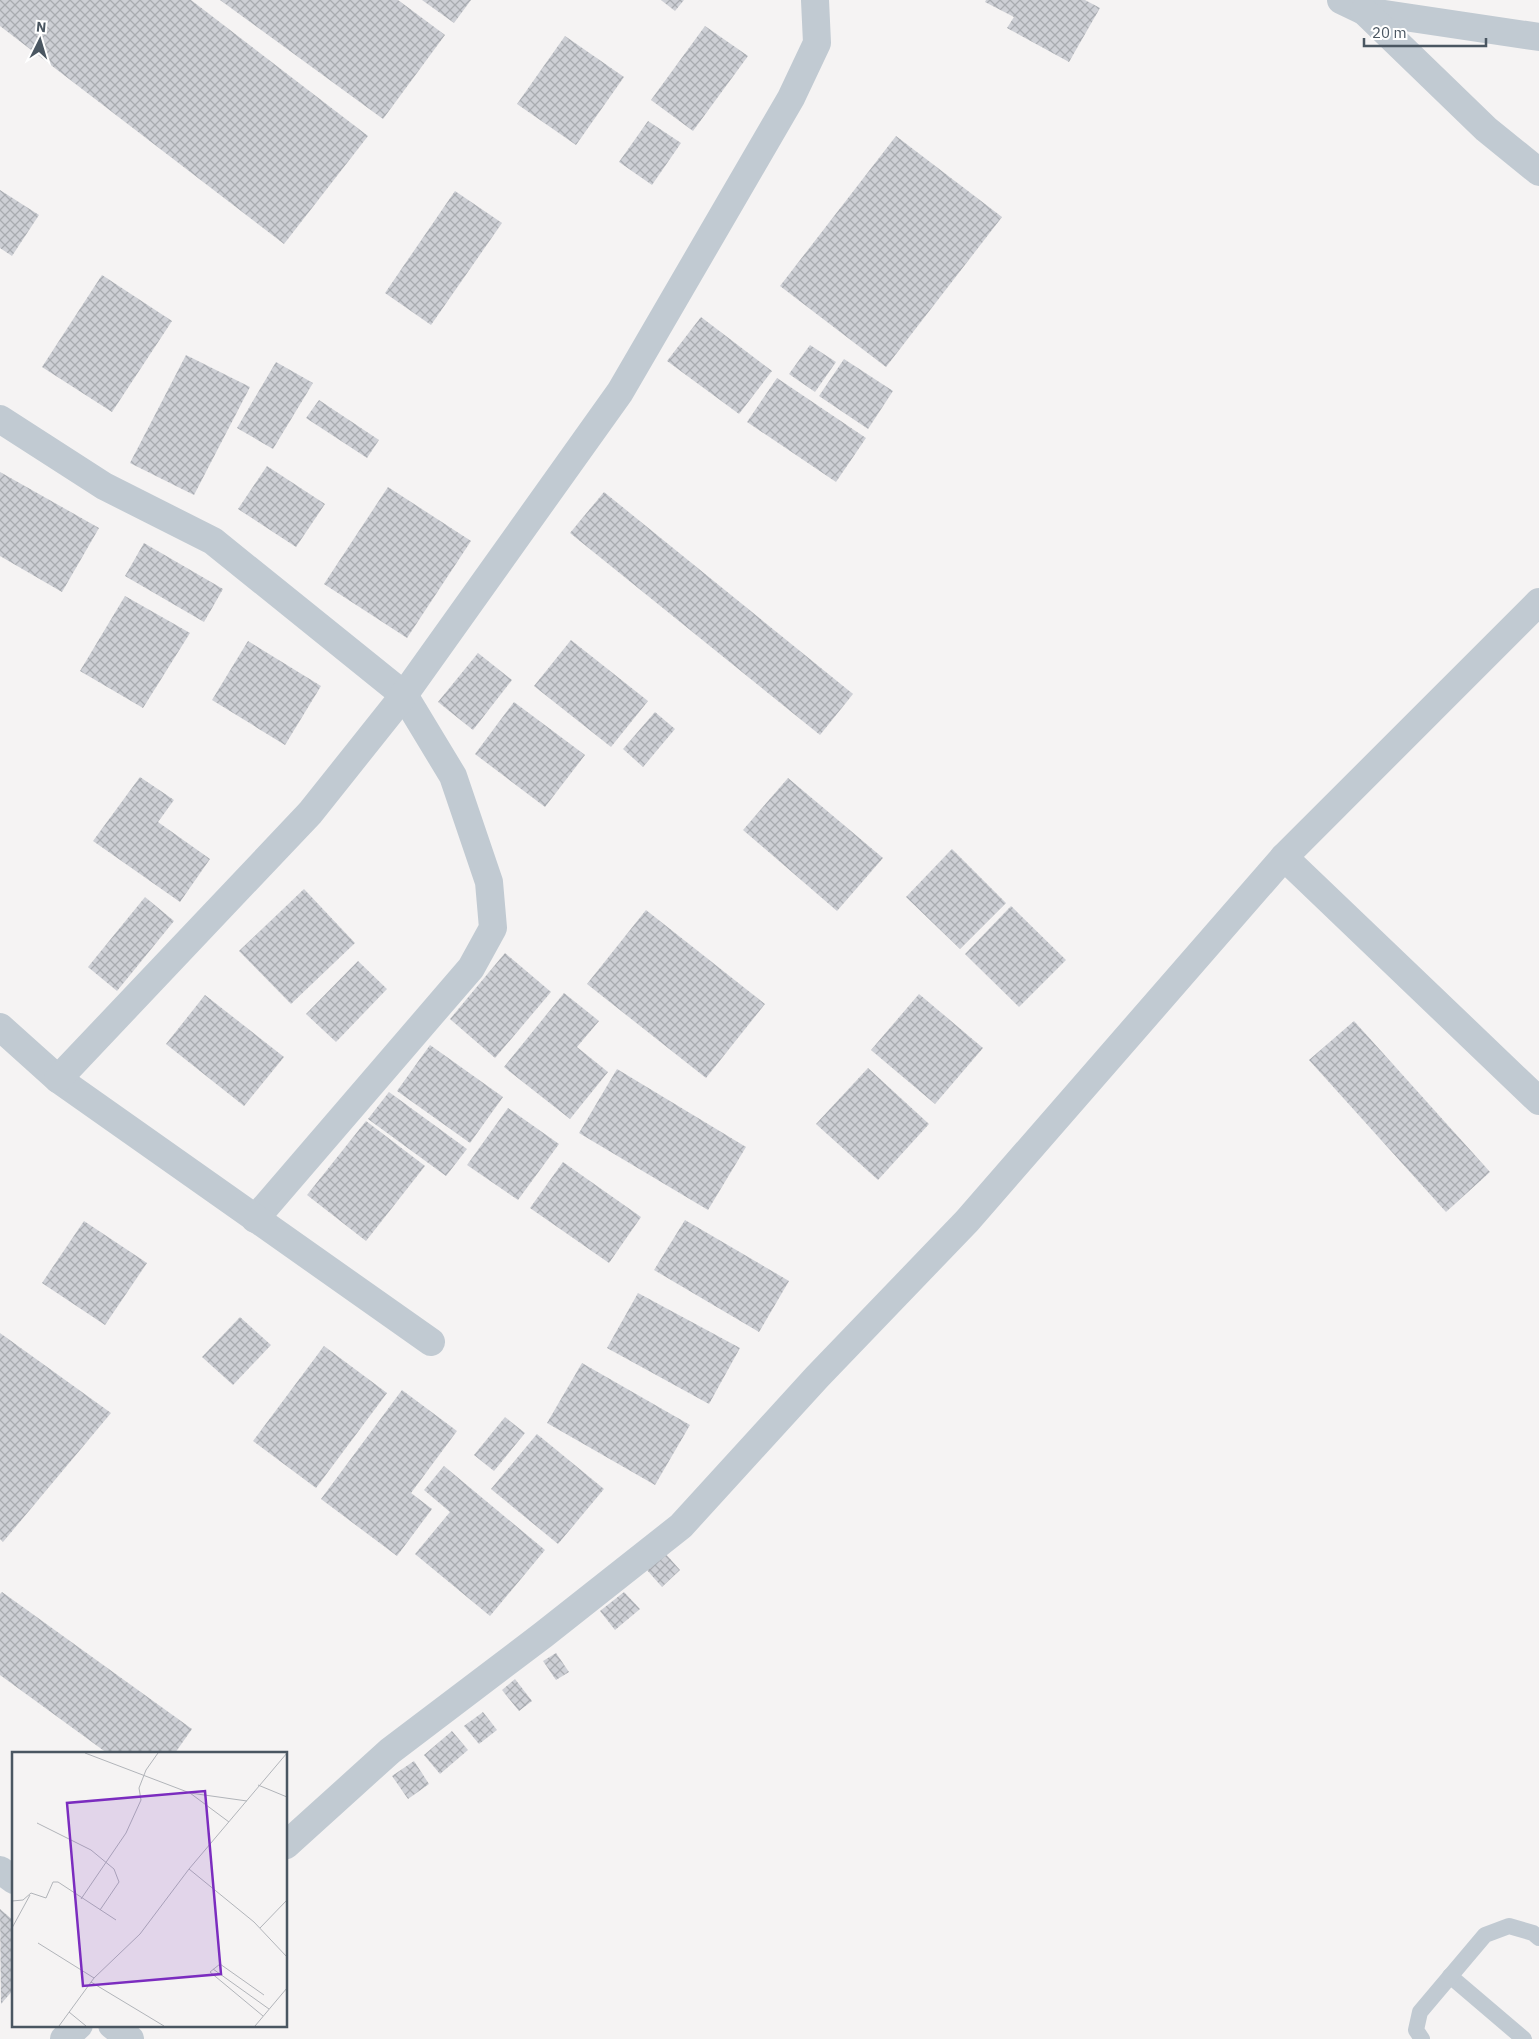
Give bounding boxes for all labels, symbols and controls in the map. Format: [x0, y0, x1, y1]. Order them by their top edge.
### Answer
north arrow [15, 15, 65, 65]
scale bar [1364, 15, 1486, 47]
text: N [35, 18, 47, 36]
text: 20 m [1372, 23, 1407, 42]
inset map [12, 1752, 288, 2026]

